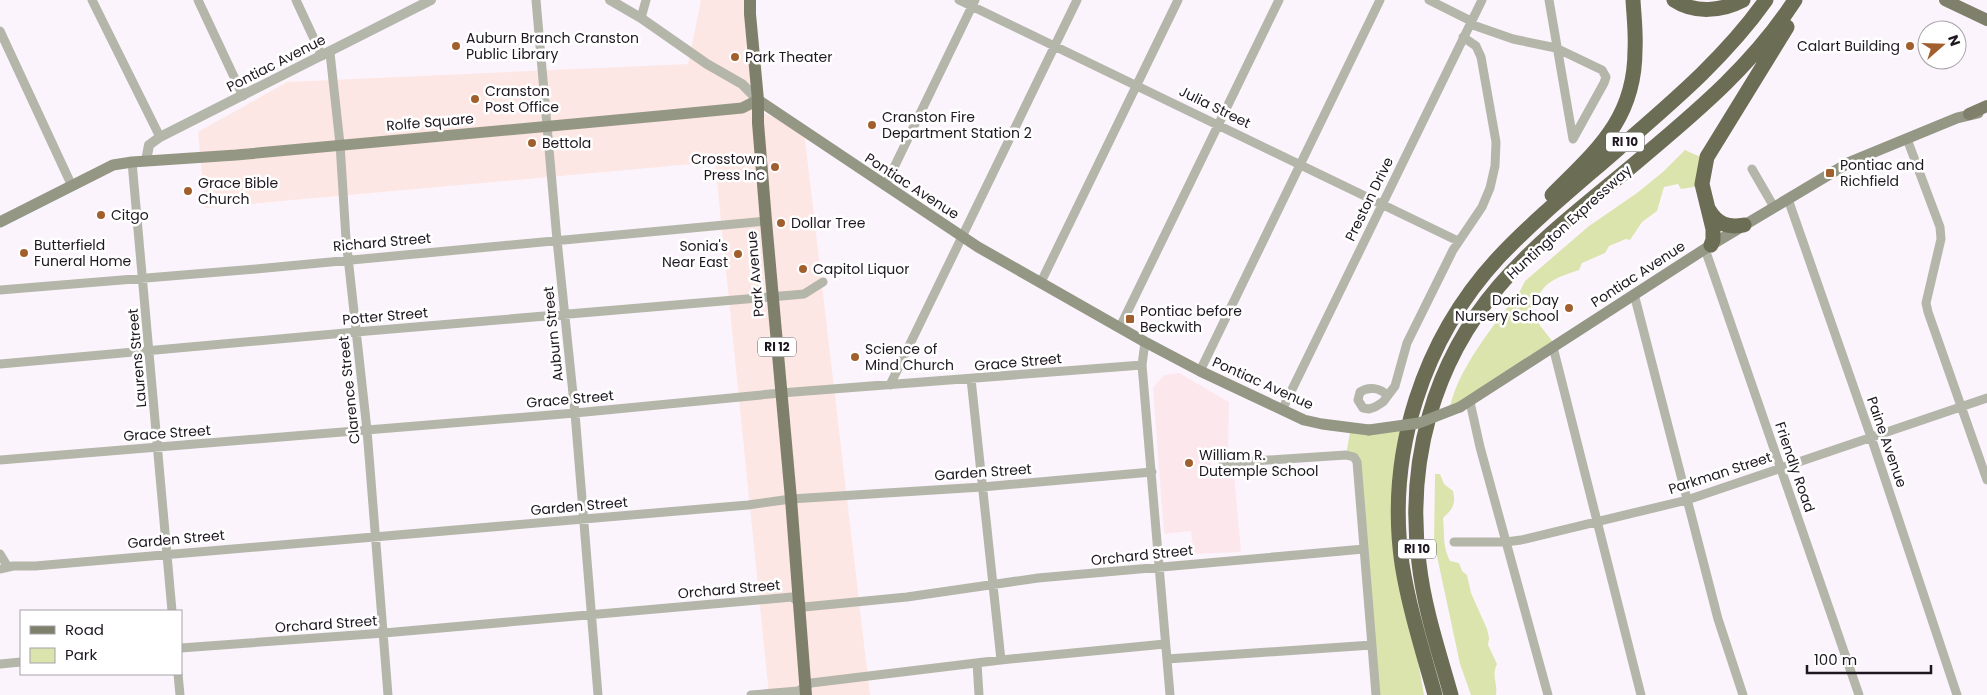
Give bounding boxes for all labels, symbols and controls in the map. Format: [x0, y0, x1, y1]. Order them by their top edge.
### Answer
north arrow [1917, 20, 1967, 70]
place label: Auburn Branch Cranston Public Library [466, 28, 639, 64]
street label: Pontiac Avenue [223, 29, 329, 97]
text: N [1943, 32, 1965, 49]
place label: Calart Building [1797, 36, 1900, 56]
marker: Auburn Branch Cranston Public Library [450, 40, 462, 52]
marker: Calart Building [1904, 40, 1916, 52]
place label: Park Theater [745, 47, 832, 67]
marker: Park Theater [729, 51, 741, 63]
place label: Cranston Post Office [485, 81, 559, 117]
street label: Julia Street [1176, 81, 1254, 133]
marker: Cranston Post Office [469, 93, 481, 105]
place label: Cranston Fire Department Station 2 [882, 107, 1032, 143]
street label: Rolfe Square [385, 108, 475, 136]
marker: Cranston Fire Department Station 2 [866, 119, 878, 131]
road number: RI 10 [1606, 132, 1644, 152]
place label: Bettola [542, 133, 591, 153]
marker: Bettola [526, 137, 538, 149]
street label: Pontiac Avenue [861, 148, 963, 224]
place label: Crosstown Press Inc [691, 149, 765, 185]
street label: Preston Drive [1340, 153, 1398, 244]
place label: Pontiac and Richfield [1840, 155, 1924, 191]
street label: Huntington Expressway [1502, 160, 1636, 284]
marker: Crosstown Press Inc [769, 161, 781, 173]
marker: Pontiac and Richfield [1824, 167, 1836, 179]
place label: Grace Bible Church [198, 173, 278, 209]
marker: Grace Bible Church [182, 185, 194, 197]
place label: Citgo [111, 205, 149, 225]
marker: Citgo [95, 209, 107, 221]
place label: Dollar Tree [791, 213, 866, 233]
marker: Dollar Tree [775, 217, 787, 229]
street label: Richard Street [332, 228, 432, 256]
street label: Park Avenue [741, 230, 769, 318]
place label: Butterfield Funeral Home [34, 235, 132, 271]
place label: Sonia's Near East [662, 236, 728, 272]
street label: Pontiac Avenue [1587, 236, 1689, 312]
marker: Butterfield Funeral Home [18, 247, 30, 259]
marker: Sonia's Near East [732, 248, 744, 260]
place label: Capitol Liquor [813, 259, 910, 279]
marker: Capitol Liquor [797, 263, 809, 275]
street label: Auburn Street [538, 285, 568, 383]
place label: Doric Day Nursery School [1455, 290, 1559, 326]
place label: Pontiac before Beckwith [1140, 301, 1242, 337]
street label: Potter Street [341, 302, 429, 330]
marker: Doric Day Nursery School [1563, 302, 1575, 314]
street label: Laurens Street [123, 308, 151, 408]
marker: Pontiac before Beckwith [1124, 313, 1136, 325]
street label: Clarence Street [333, 335, 365, 445]
road number: RI 12 [758, 338, 796, 357]
place label: Science of Mind Church [865, 339, 954, 375]
street label: Grace Street [974, 348, 1062, 376]
marker: Science of Mind Church [849, 351, 861, 363]
street label: Pontiac Avenue [1209, 352, 1317, 414]
street label: Grace Street [526, 385, 614, 413]
street label: Paine Avenue [1862, 394, 1912, 490]
street label: Friendly Road [1770, 419, 1820, 515]
street label: Grace Street [123, 420, 211, 446]
place label: William R. Dutemple School [1199, 445, 1318, 481]
street label: Parkman Street [1666, 447, 1774, 499]
marker: William R. Dutemple School [1183, 457, 1195, 469]
street label: Garden Street [934, 459, 1032, 485]
street label: Garden Street [530, 492, 628, 520]
street label: Garden Street [127, 525, 225, 553]
street label: Orchard Street [1090, 540, 1194, 570]
road number: RI 10 [1398, 540, 1436, 558]
street label: Orchard Street [677, 575, 781, 603]
legend [20, 610, 182, 675]
street label: Orchard Street [274, 610, 378, 638]
text: Road [65, 619, 104, 640]
scale bar [1807, 642, 1931, 674]
text: Park [65, 644, 97, 665]
text: 100 m [1814, 649, 1857, 670]

